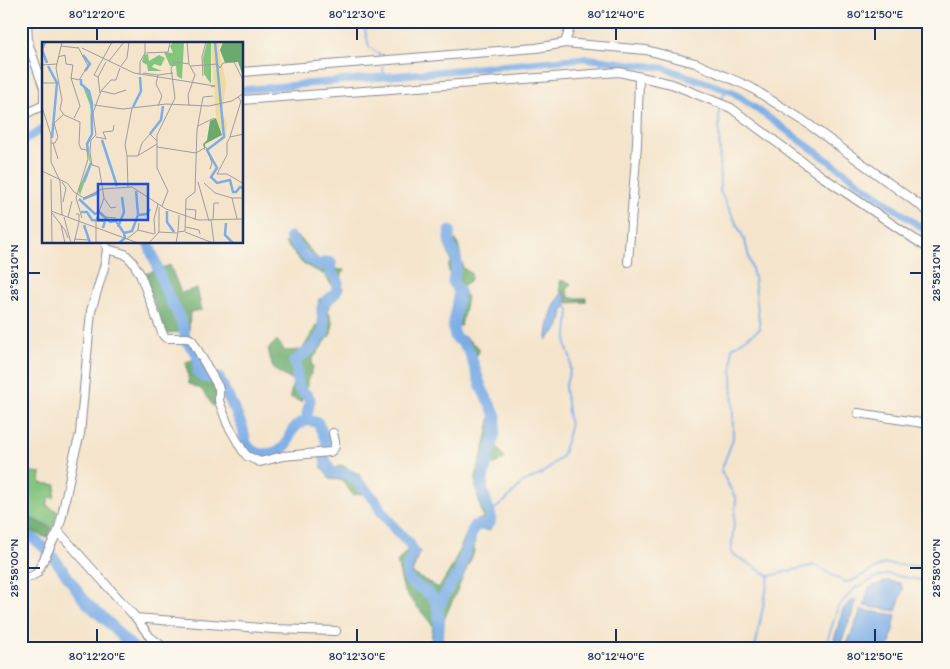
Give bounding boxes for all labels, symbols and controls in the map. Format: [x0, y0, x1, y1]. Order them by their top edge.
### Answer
text: 80°12'20"E [69, 7, 126, 21]
text: 80°12'30"E [329, 7, 386, 21]
text: 80°12'40"E [587, 7, 645, 21]
text: 80°12'50"E [847, 7, 904, 21]
inset map [42, 42, 244, 244]
text: 28°58'10"N [7, 245, 21, 301]
text: 28°58'10"N [929, 245, 943, 301]
text: 28°58'00"N [7, 539, 21, 597]
text: 28°58'00"N [929, 539, 943, 597]
text: 80°12'20"E [69, 649, 126, 663]
text: 80°12'30"E [329, 649, 386, 663]
text: 80°12'40"E [587, 649, 645, 663]
text: 80°12'50"E [847, 649, 904, 663]

